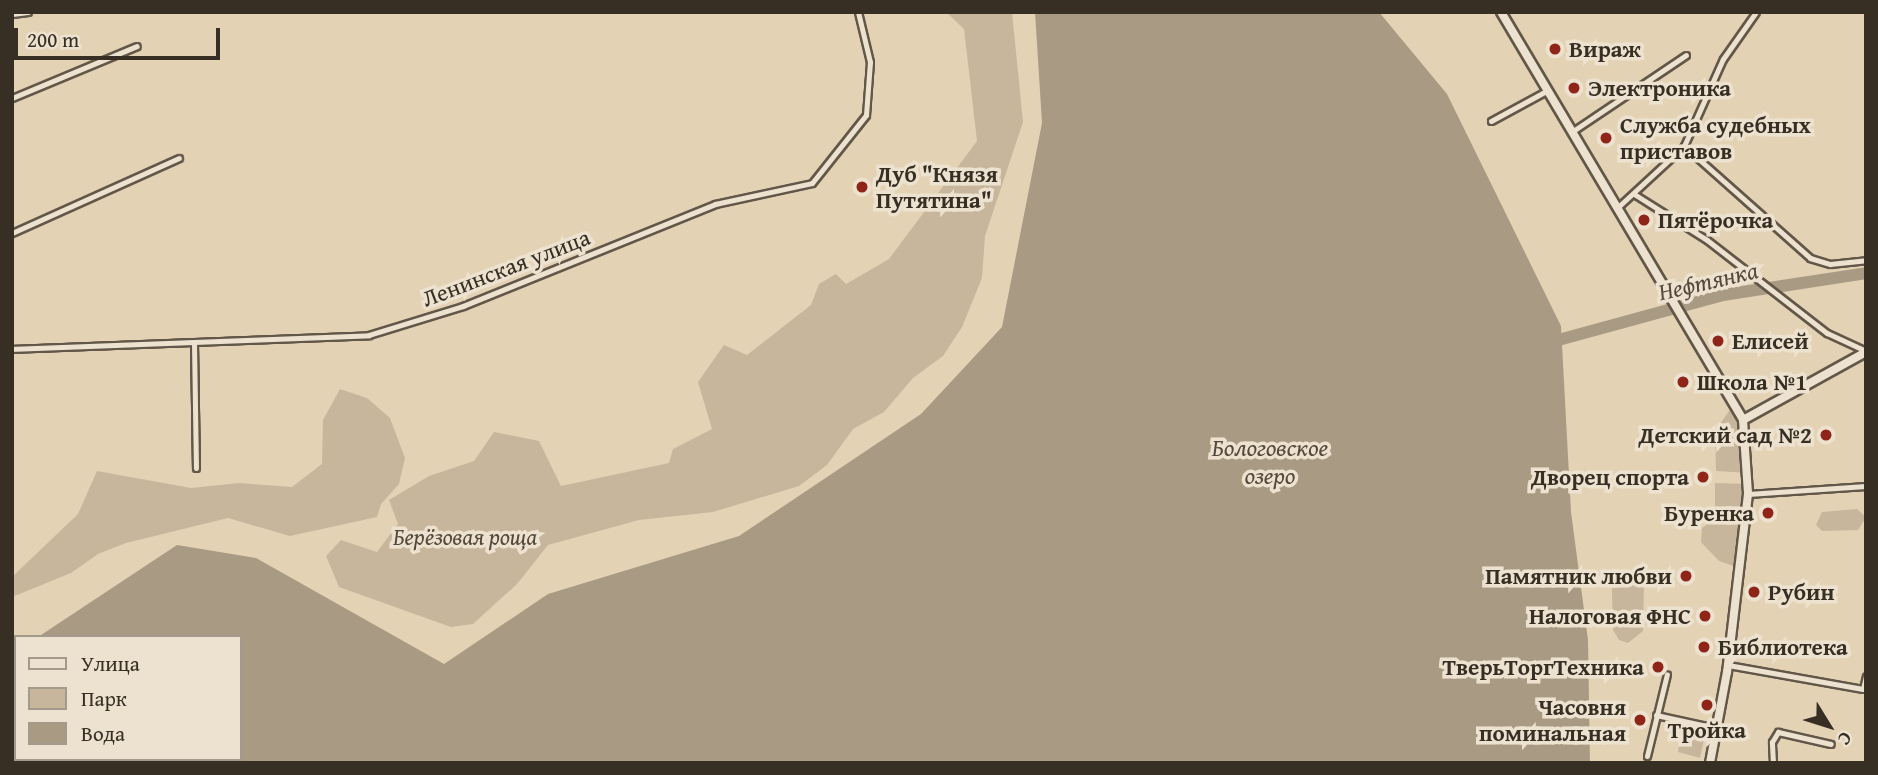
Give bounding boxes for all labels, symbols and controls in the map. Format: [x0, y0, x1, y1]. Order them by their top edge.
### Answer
scale bar [18, 14, 224, 58]
text: 200 m [27, 24, 79, 55]
place label: Вираж [1569, 35, 1641, 63]
marker: Вираж [1547, 41, 1563, 57]
place label: Электроника [1588, 74, 1731, 102]
marker: Электроника [1566, 80, 1582, 96]
place label: Служба судебных приставов [1620, 111, 1811, 165]
marker: Служба судебных приставов [1598, 130, 1614, 146]
place label: Дуб "Князя Путятина" [876, 160, 998, 214]
marker: Дуб "Князя Путятина" [854, 179, 870, 195]
place label: Пятёрочка [1658, 206, 1773, 234]
marker: Пятёрочка [1636, 212, 1652, 228]
street label: Ленинская улица [418, 223, 594, 313]
water label: Нефтянка [1655, 256, 1761, 306]
place label: Елисей [1732, 327, 1809, 355]
marker: Елисей [1710, 333, 1726, 349]
place label: Школа №1 [1697, 368, 1807, 396]
marker: Школа №1 [1675, 374, 1691, 390]
place label: Детский сад №2 [1639, 421, 1812, 449]
marker: Детский сад №2 [1818, 427, 1834, 443]
water label: Бологовское озеро [1212, 434, 1328, 490]
place label: Дворец спорта [1531, 463, 1689, 491]
marker: Дворец спорта [1695, 469, 1711, 485]
place label: Буренка [1664, 499, 1754, 527]
marker: Буренка [1760, 505, 1776, 521]
park label: Берёзовая роща [393, 523, 537, 551]
place label: Памятник любви [1485, 562, 1672, 590]
marker: Памятник любви [1678, 568, 1694, 584]
place label: Рубин [1768, 578, 1835, 606]
marker: Рубин [1746, 584, 1762, 600]
place label: Налоговая ФНС [1529, 602, 1691, 630]
marker: Налоговая ФНС [1697, 608, 1713, 624]
place label: Библиотека [1718, 633, 1848, 661]
legend [14, 635, 242, 761]
marker: Библиотека [1696, 639, 1712, 655]
text: Улица [81, 648, 140, 679]
place label: ТверьТоргТехника [1442, 653, 1644, 681]
marker: ТверьТоргТехника [1650, 659, 1666, 675]
text: Парк [81, 683, 127, 714]
north arrow [1794, 691, 1864, 761]
place label: Часовня поминальная [1479, 693, 1626, 747]
marker: Тройка [1699, 697, 1715, 713]
marker: Часовня поминальная [1632, 712, 1648, 728]
place label: Тройка [1668, 716, 1746, 744]
text: Вода [81, 718, 125, 749]
text: С [1831, 726, 1860, 752]

